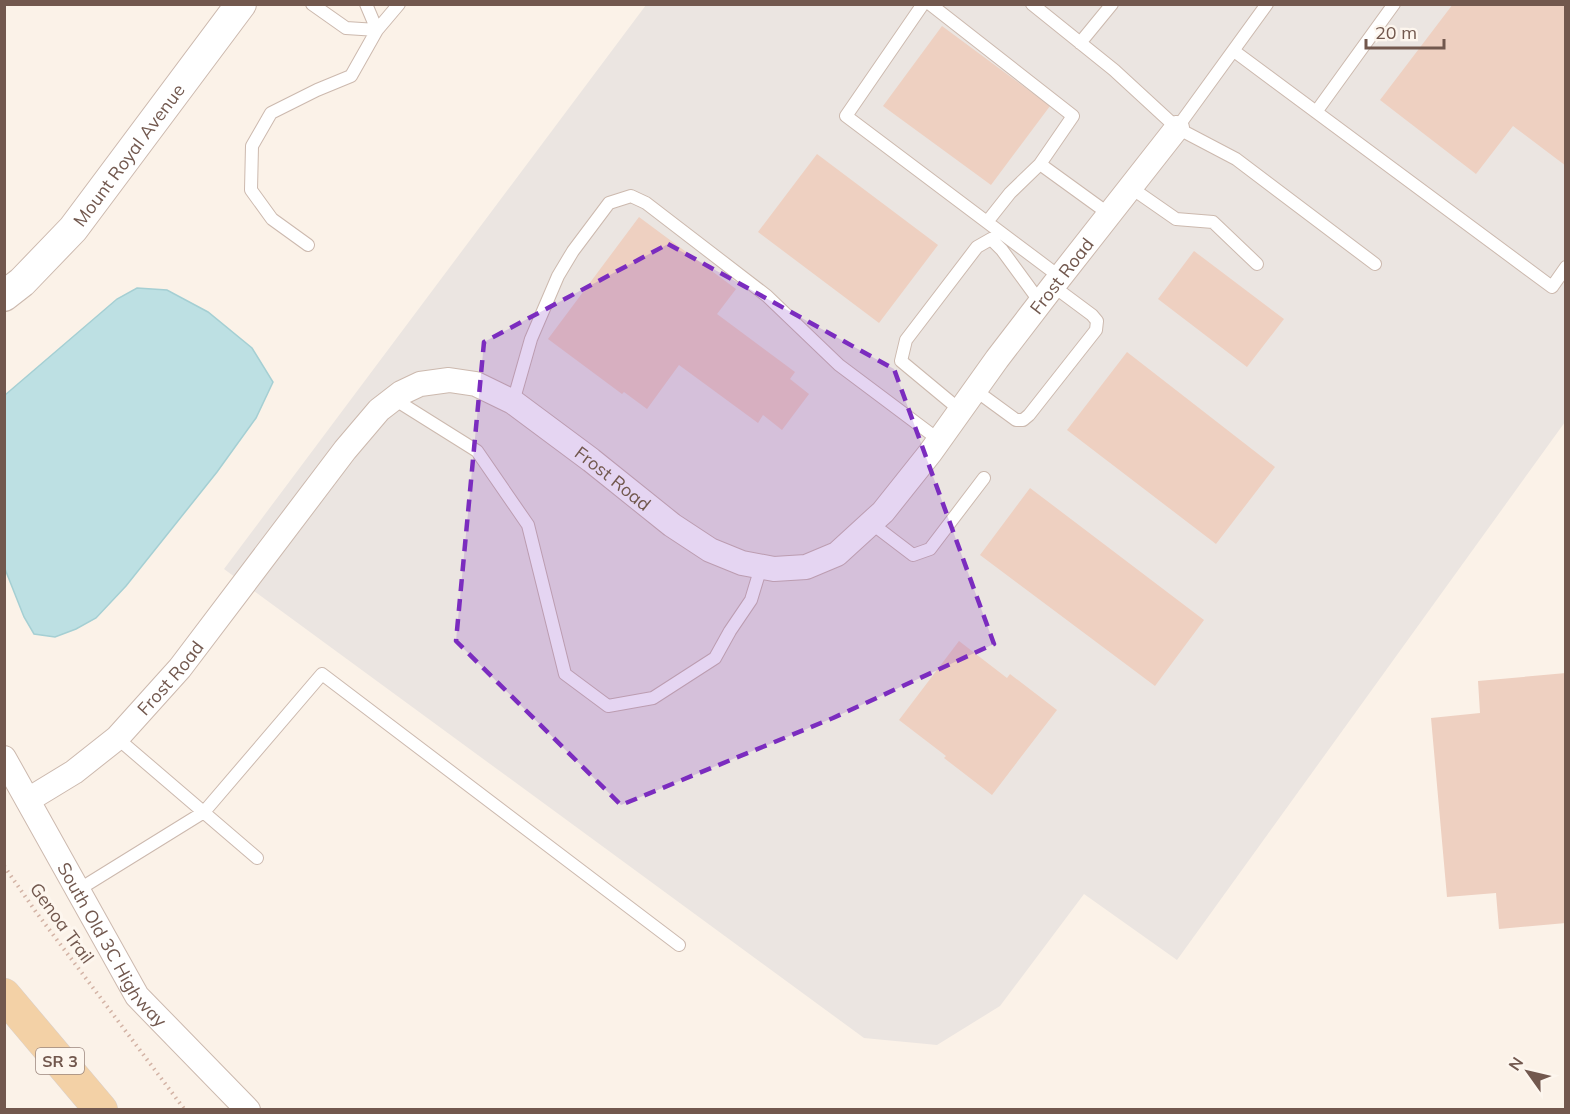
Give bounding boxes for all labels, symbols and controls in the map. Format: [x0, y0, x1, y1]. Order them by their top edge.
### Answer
scale bar [1366, 12, 1444, 50]
text: 20 m [1375, 21, 1417, 44]
street label: Mount Royal Avenue [68, 79, 189, 231]
street label: Frost Road [1024, 233, 1098, 318]
street label: Frost Road [571, 441, 656, 515]
street label: Frost Road [132, 636, 208, 720]
street label: South Old 3C Highway [53, 858, 172, 1032]
street label: Genoa Trail [25, 878, 99, 968]
north arrow [1498, 1042, 1558, 1102]
road number: SR 3 [36, 1048, 84, 1074]
text: N [1504, 1053, 1527, 1074]

